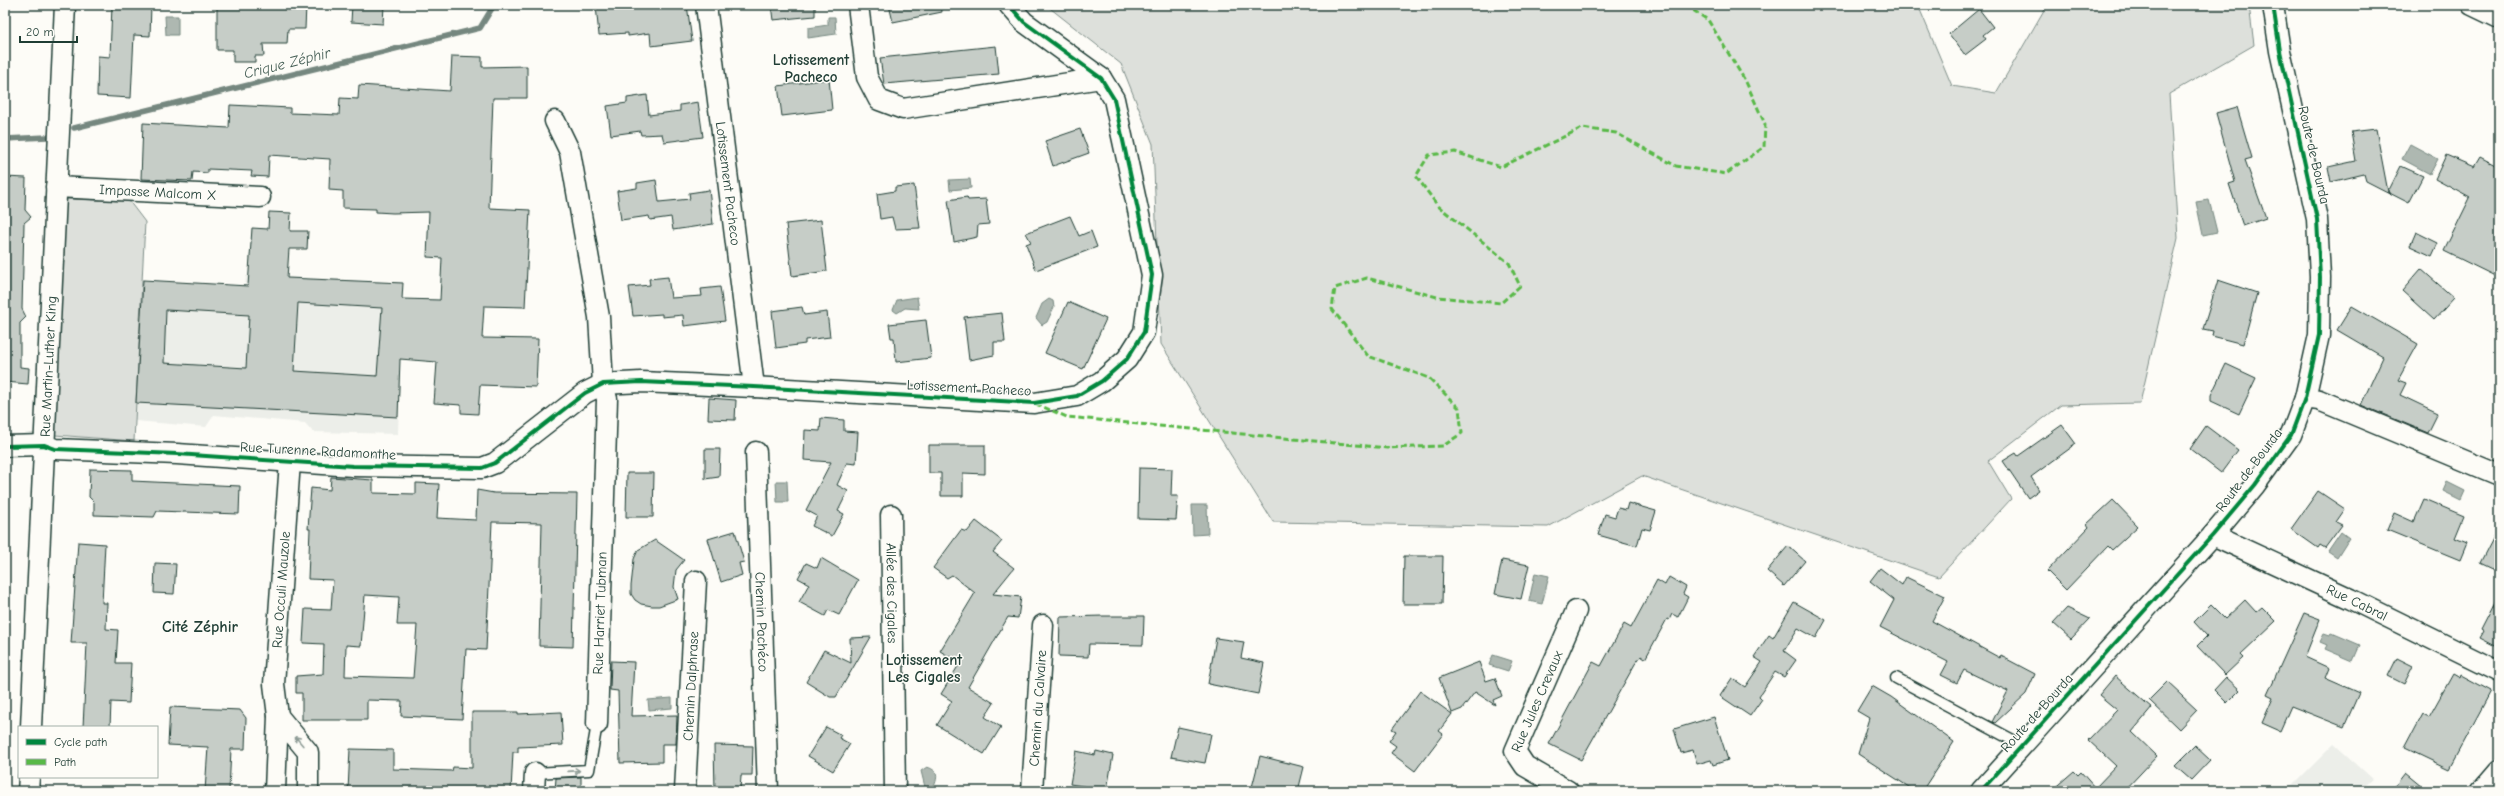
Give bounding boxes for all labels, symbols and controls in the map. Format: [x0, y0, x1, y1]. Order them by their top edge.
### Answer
scale bar [20, 18, 77, 44]
text: 20 m [26, 25, 54, 39]
water label: Crique Zéphir [242, 43, 333, 82]
district label: Lotissement Pacheco [773, 51, 850, 86]
street label: Route de Bourda [2294, 104, 2334, 206]
street label: Lotissement Pacheco [712, 121, 745, 247]
street label: Impasse Malcom X [99, 181, 217, 203]
street label: Rue Martin-Luther King [36, 295, 60, 437]
street label: Lotissement Pacheco [906, 376, 1032, 400]
street label: Route de Bourda [2212, 425, 2286, 515]
street label: Rue Turenne Radamonthe [239, 438, 397, 464]
street label: Rue Occuli Mauzole [268, 530, 293, 649]
street label: Allée des Cigales [883, 543, 901, 643]
street label: Rue Harriet Tubman [589, 551, 611, 675]
street label: Chemin Pachéco [752, 571, 772, 672]
street label: Rue Cabral [2324, 580, 2391, 624]
district label: Cité Zéphir [162, 618, 239, 636]
street label: Chemin Dalphrase [679, 631, 702, 741]
street label: Rue Jules Crevaux [1507, 648, 1566, 755]
street label: Chemin du Calvaire [1025, 649, 1050, 767]
district label: Lotissement Les Cigales [886, 651, 963, 686]
street label: Route de Bourda [1997, 670, 2077, 756]
legend [18, 726, 158, 778]
text: Cycle path [54, 735, 107, 749]
one-way arrow [295, 736, 304, 747]
text: Path [54, 755, 76, 769]
one-way arrow [567, 767, 580, 774]

